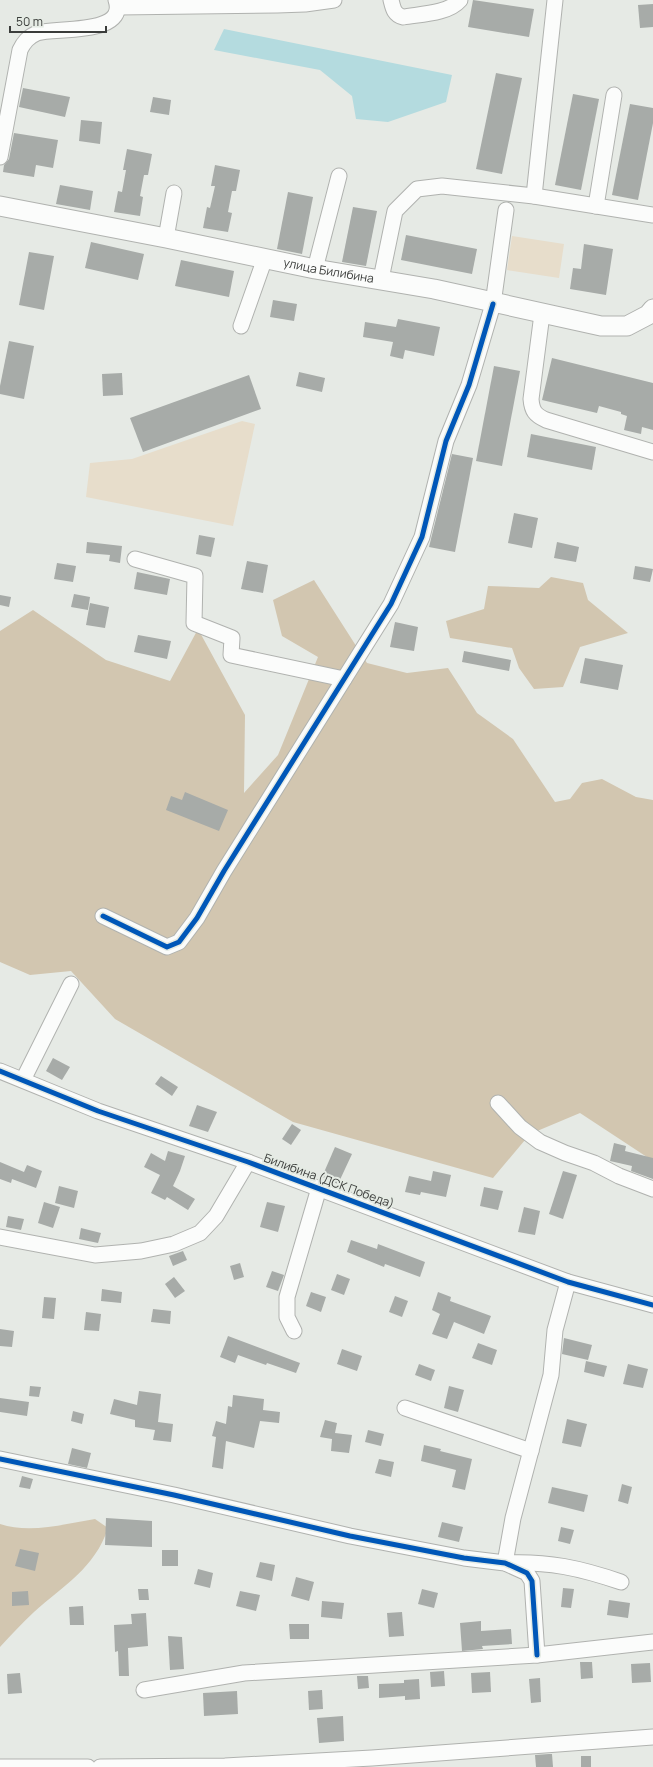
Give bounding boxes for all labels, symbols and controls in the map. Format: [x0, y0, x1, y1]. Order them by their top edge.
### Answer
scale bar [10, 8, 106, 34]
text: 50 m [16, 13, 43, 30]
street label: улица Билибина [282, 254, 375, 287]
street label: Билибина (ДСК Победа) [262, 1149, 397, 1212]

